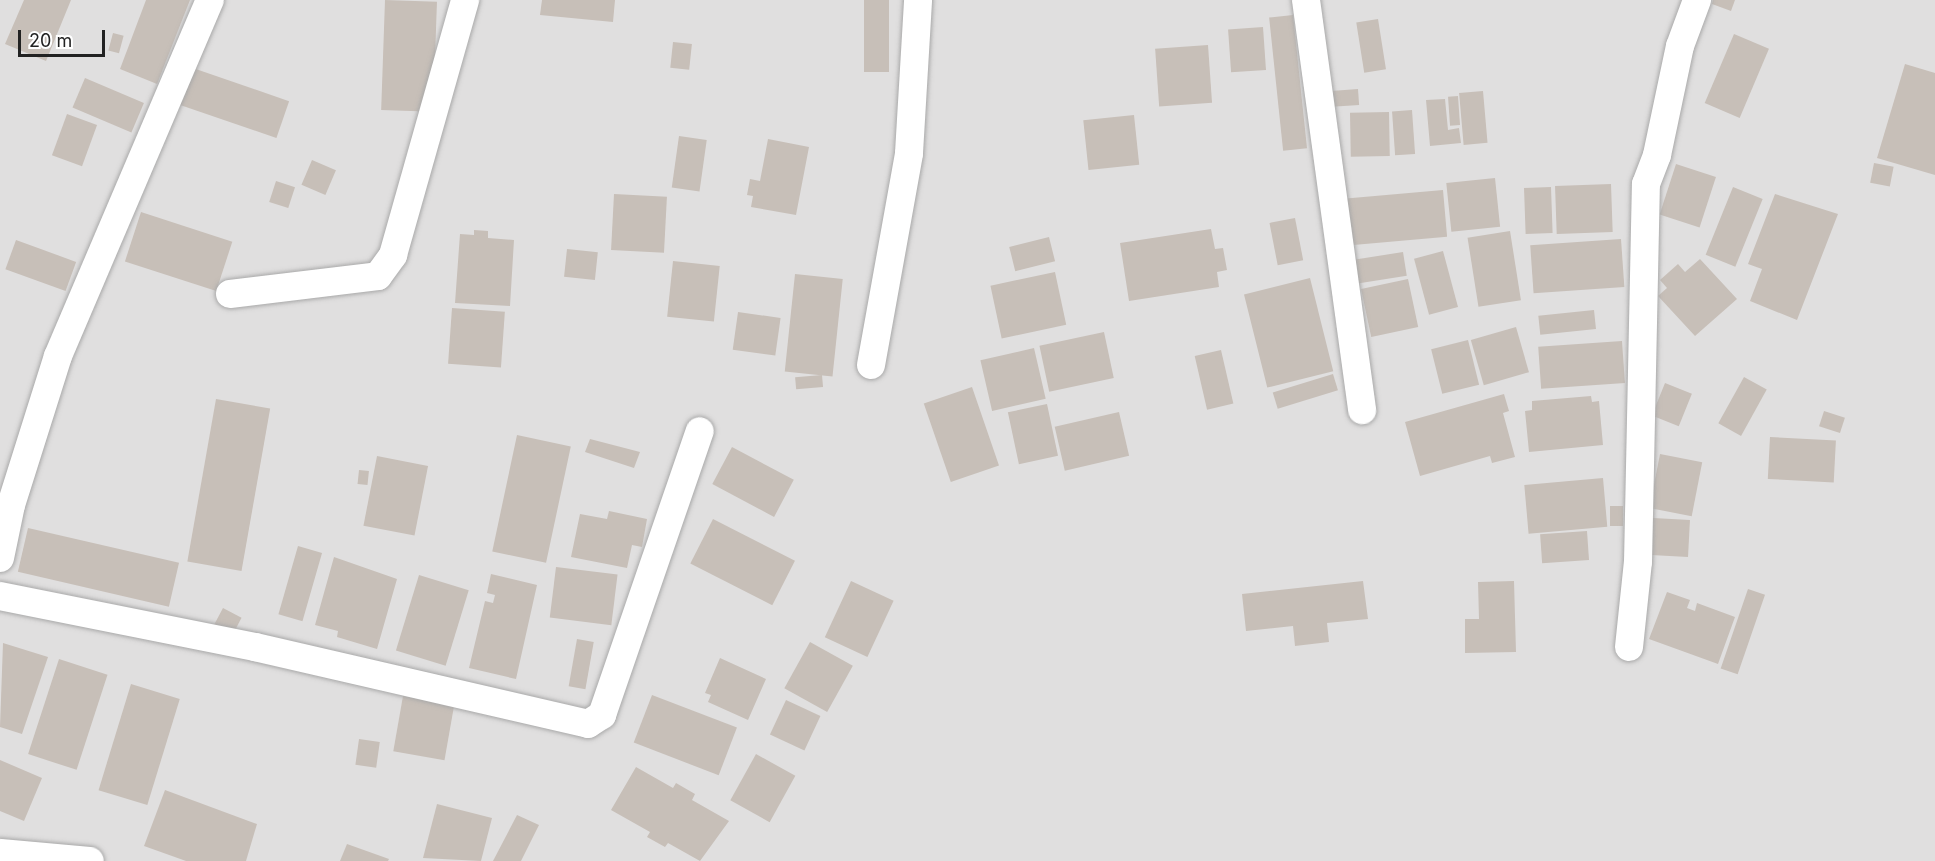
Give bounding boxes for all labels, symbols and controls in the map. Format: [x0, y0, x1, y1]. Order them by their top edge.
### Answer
scale bar [21, 18, 108, 56]
text: 20 m [29, 30, 72, 51]

